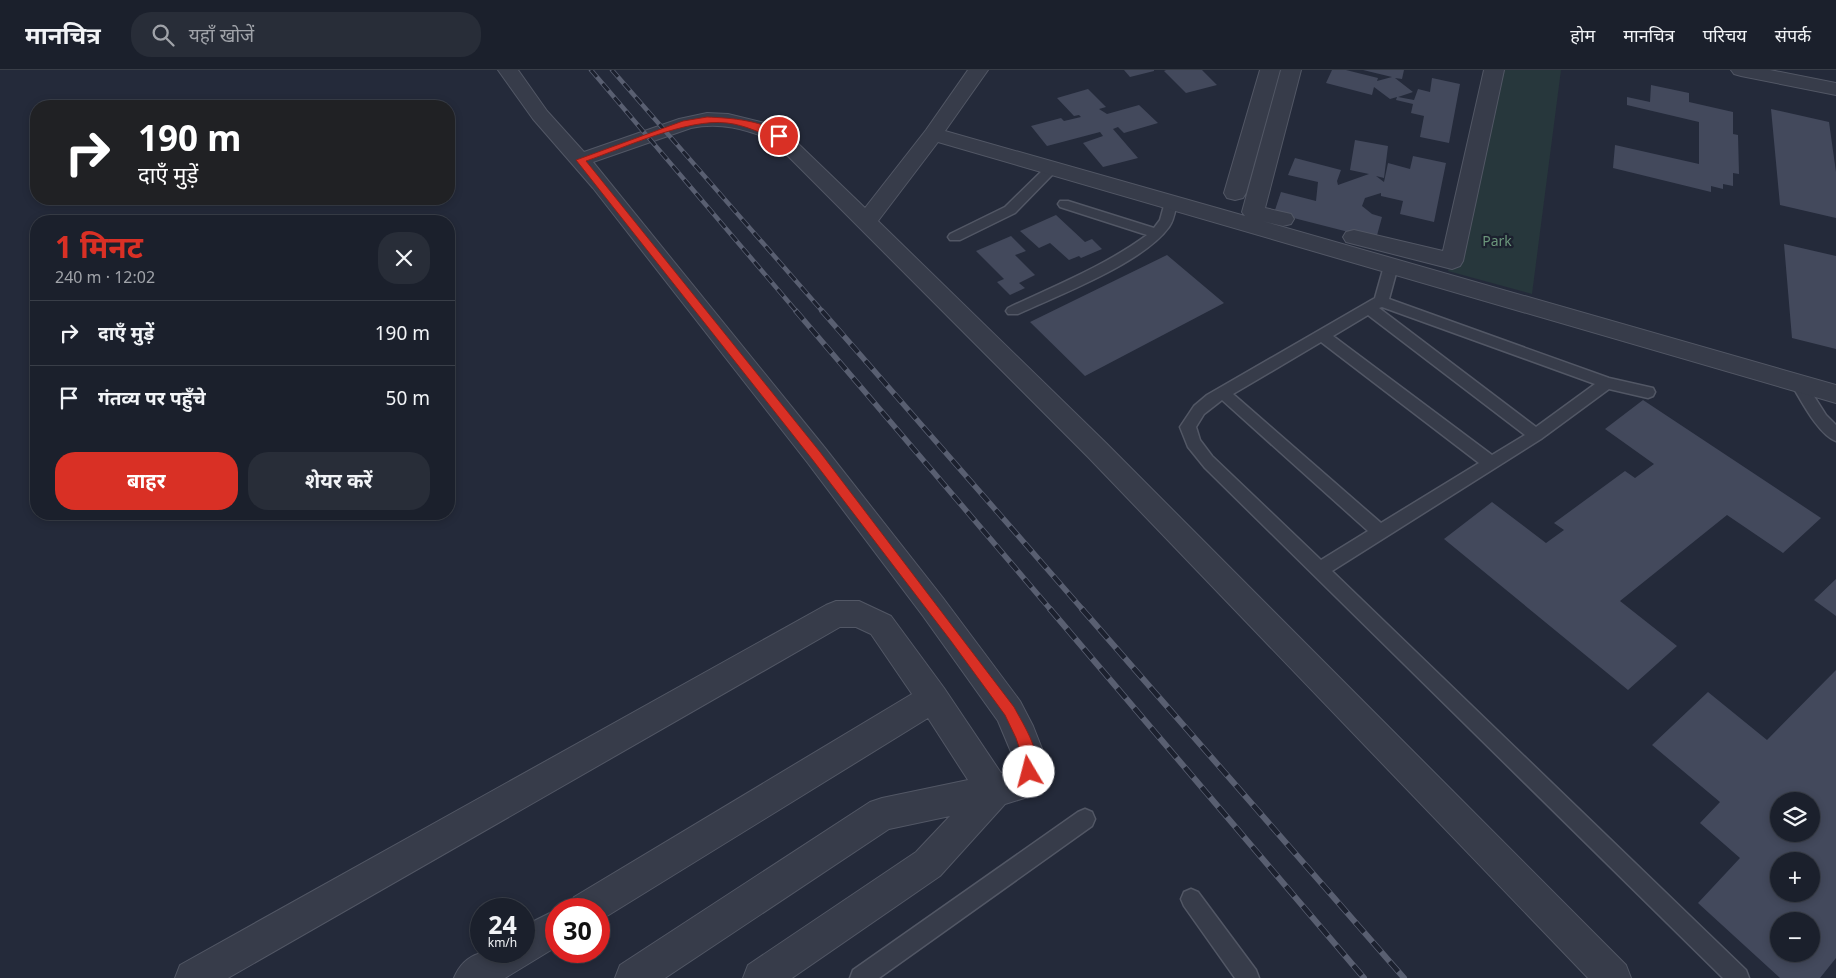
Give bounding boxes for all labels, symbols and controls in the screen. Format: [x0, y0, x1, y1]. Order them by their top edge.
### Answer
search box [131, 12, 481, 57]
text: मानचित्र [25, 18, 101, 51]
icon: search [149, 21, 177, 49]
text: यहाँ खोजें [189, 22, 254, 48]
text: होम [1570, 23, 1595, 47]
text: मानचित्र [1623, 23, 1675, 47]
text: परिचय [1703, 23, 1747, 47]
text: संपर्क [1775, 23, 1811, 47]
text: 190 m [138, 114, 241, 161]
pin [758, 115, 800, 157]
icon: right [55, 120, 120, 185]
icon: arrive [765, 122, 793, 150]
text: दाएँ मुड़ें [138, 159, 198, 189]
text: 1 मिनट [55, 226, 143, 267]
park label: Park [1482, 231, 1512, 250]
button: close [378, 232, 430, 284]
text: 240 m · 12:02 [55, 266, 155, 288]
icon: right [55, 319, 83, 347]
text: दाएँ मुड़ें [98, 320, 154, 346]
text: 190 m [375, 320, 430, 346]
icon: arrive [55, 384, 83, 412]
text: गंतव्य पर पहुँचे [98, 385, 206, 411]
text: 50 m [386, 385, 430, 411]
button: बाहर [55, 452, 238, 510]
button: शेयर करें [248, 452, 430, 510]
position arrow [1002, 745, 1054, 797]
map controls [1770, 792, 1820, 962]
button: layers [1770, 792, 1820, 842]
button: + [1770, 852, 1820, 902]
speed limit sign: 30 [545, 898, 610, 963]
text: 24 [488, 907, 517, 941]
button: − [1770, 912, 1820, 962]
text: km/h [488, 934, 517, 951]

